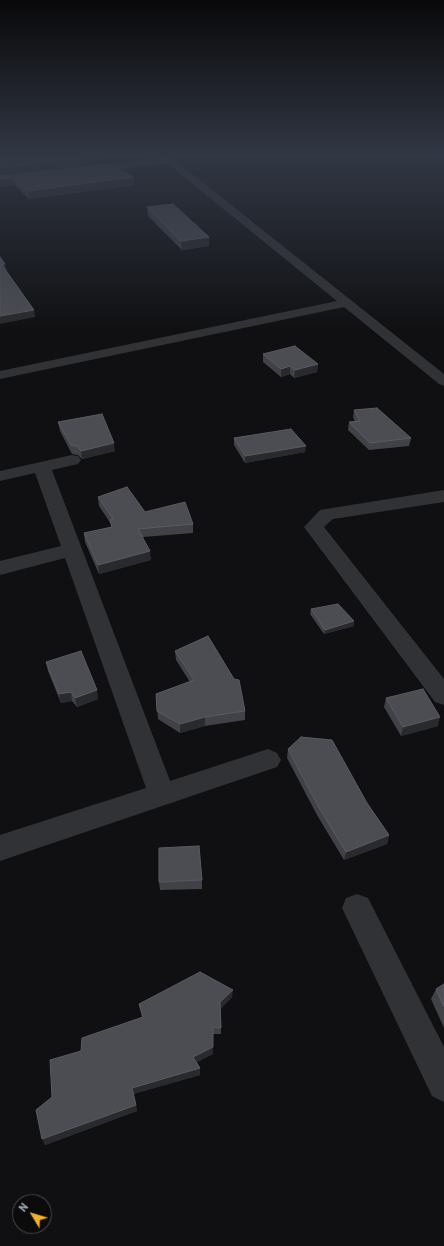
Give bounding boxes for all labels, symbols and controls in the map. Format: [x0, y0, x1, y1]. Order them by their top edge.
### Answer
north arrow [12, 1194, 52, 1234]
text: N [16, 1200, 30, 1214]

